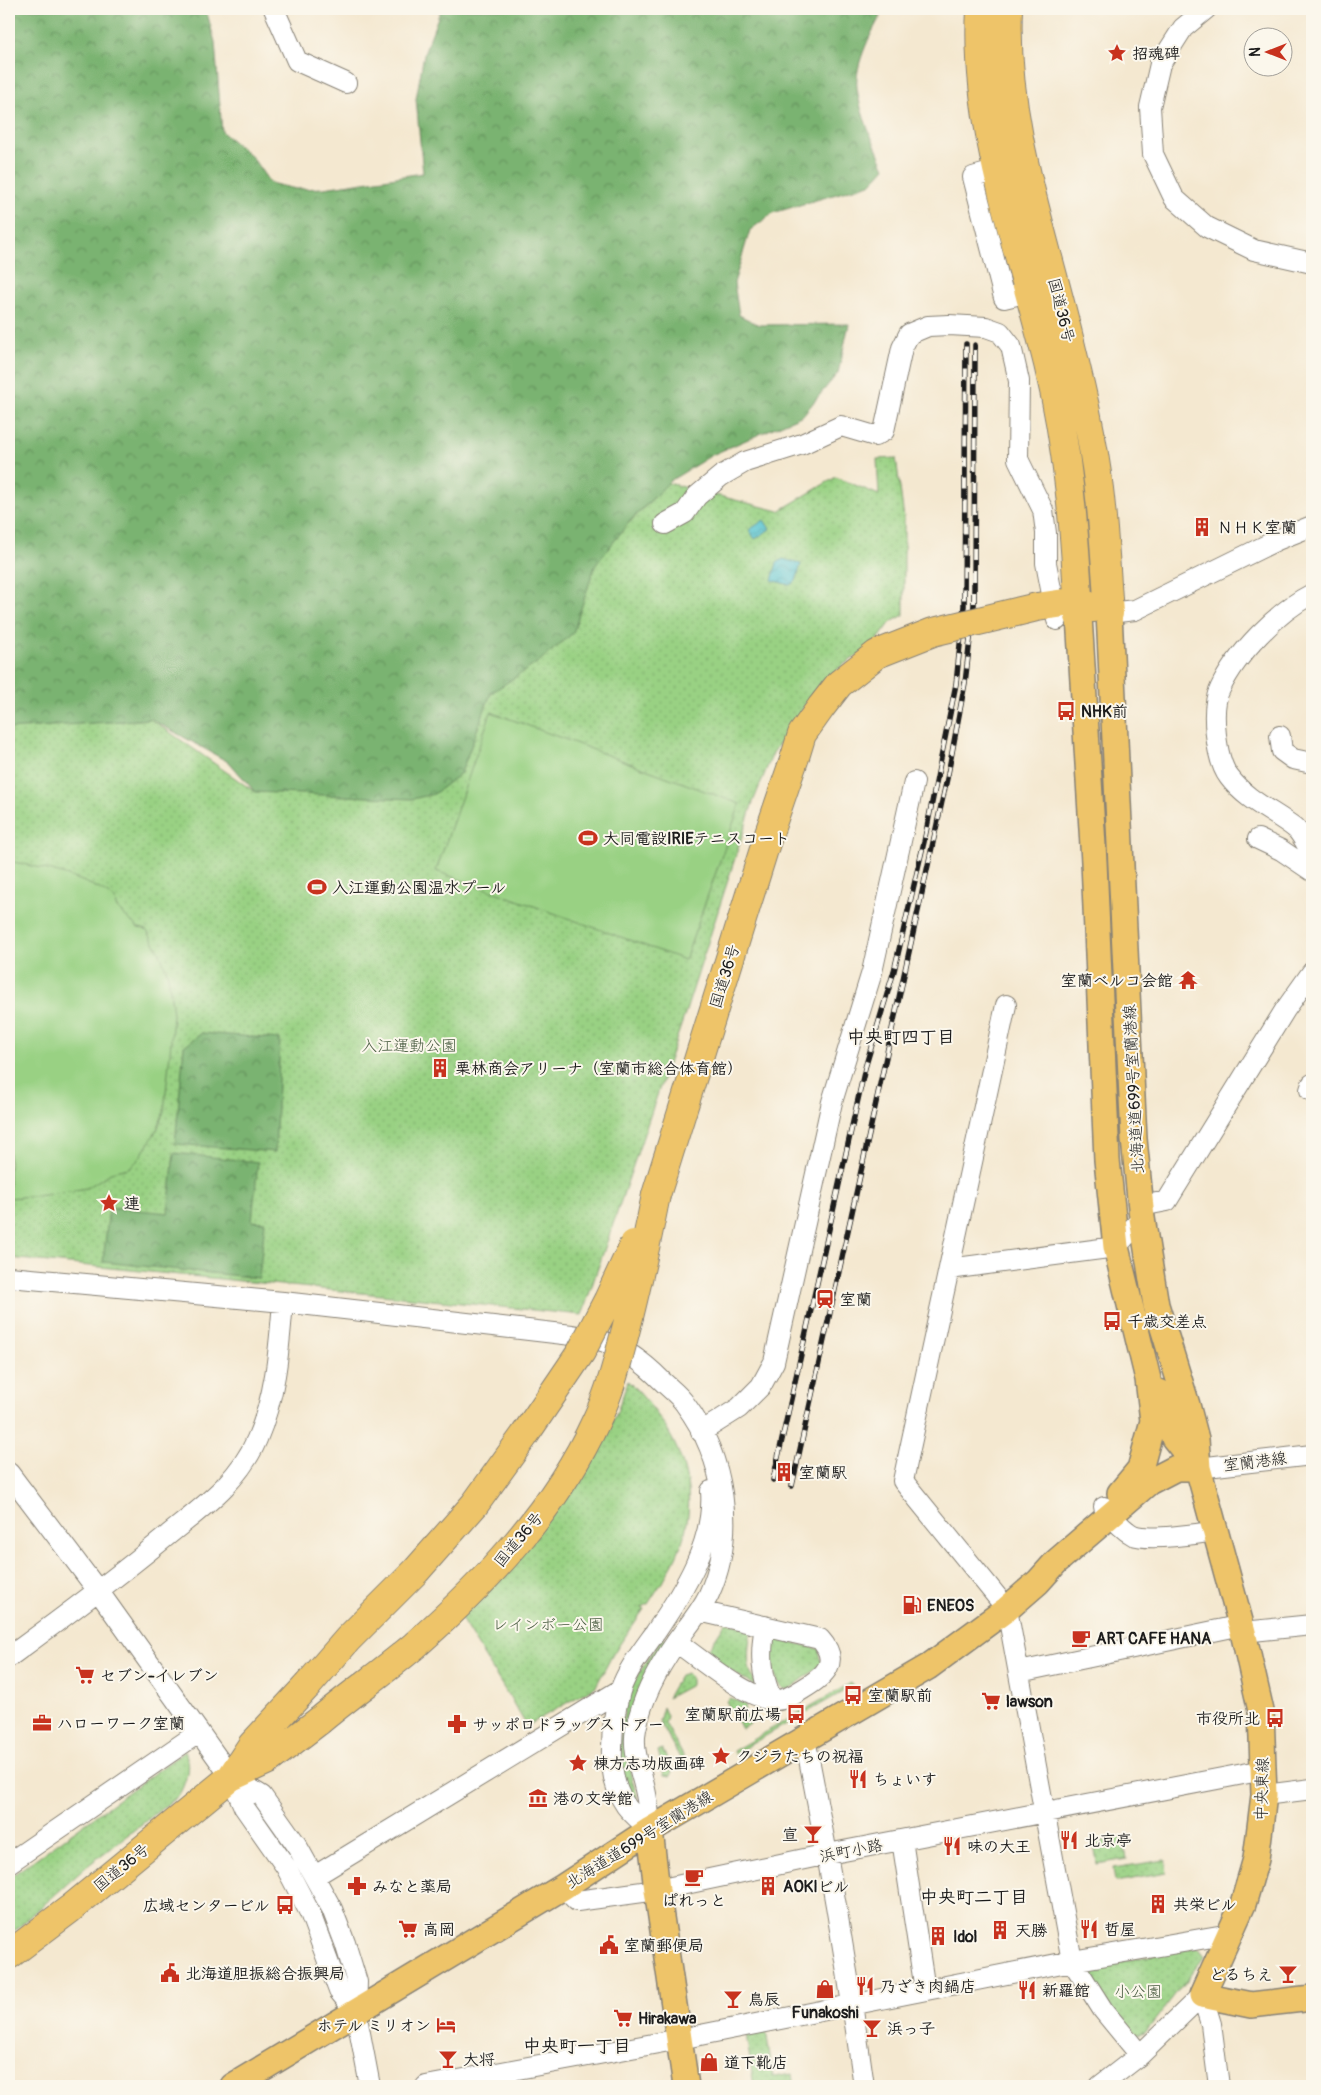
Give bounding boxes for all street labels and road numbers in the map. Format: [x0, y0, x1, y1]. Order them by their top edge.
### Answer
street label: 国道36号 [1043, 276, 1079, 345]
street label: 国道36号 [706, 942, 744, 1011]
street label: 北海道道699号室蘭港線 [1120, 1004, 1148, 1174]
street label: 室蘭港線 [1222, 1448, 1288, 1476]
street label: 国道36号 [490, 1508, 548, 1571]
street label: 中央東線 [1251, 1757, 1273, 1821]
street label: 北海道道699号室蘭港線 [562, 1786, 717, 1893]
street label: 浜町小路 [818, 1835, 885, 1867]
street label: 国道36号 [90, 1839, 154, 1896]

